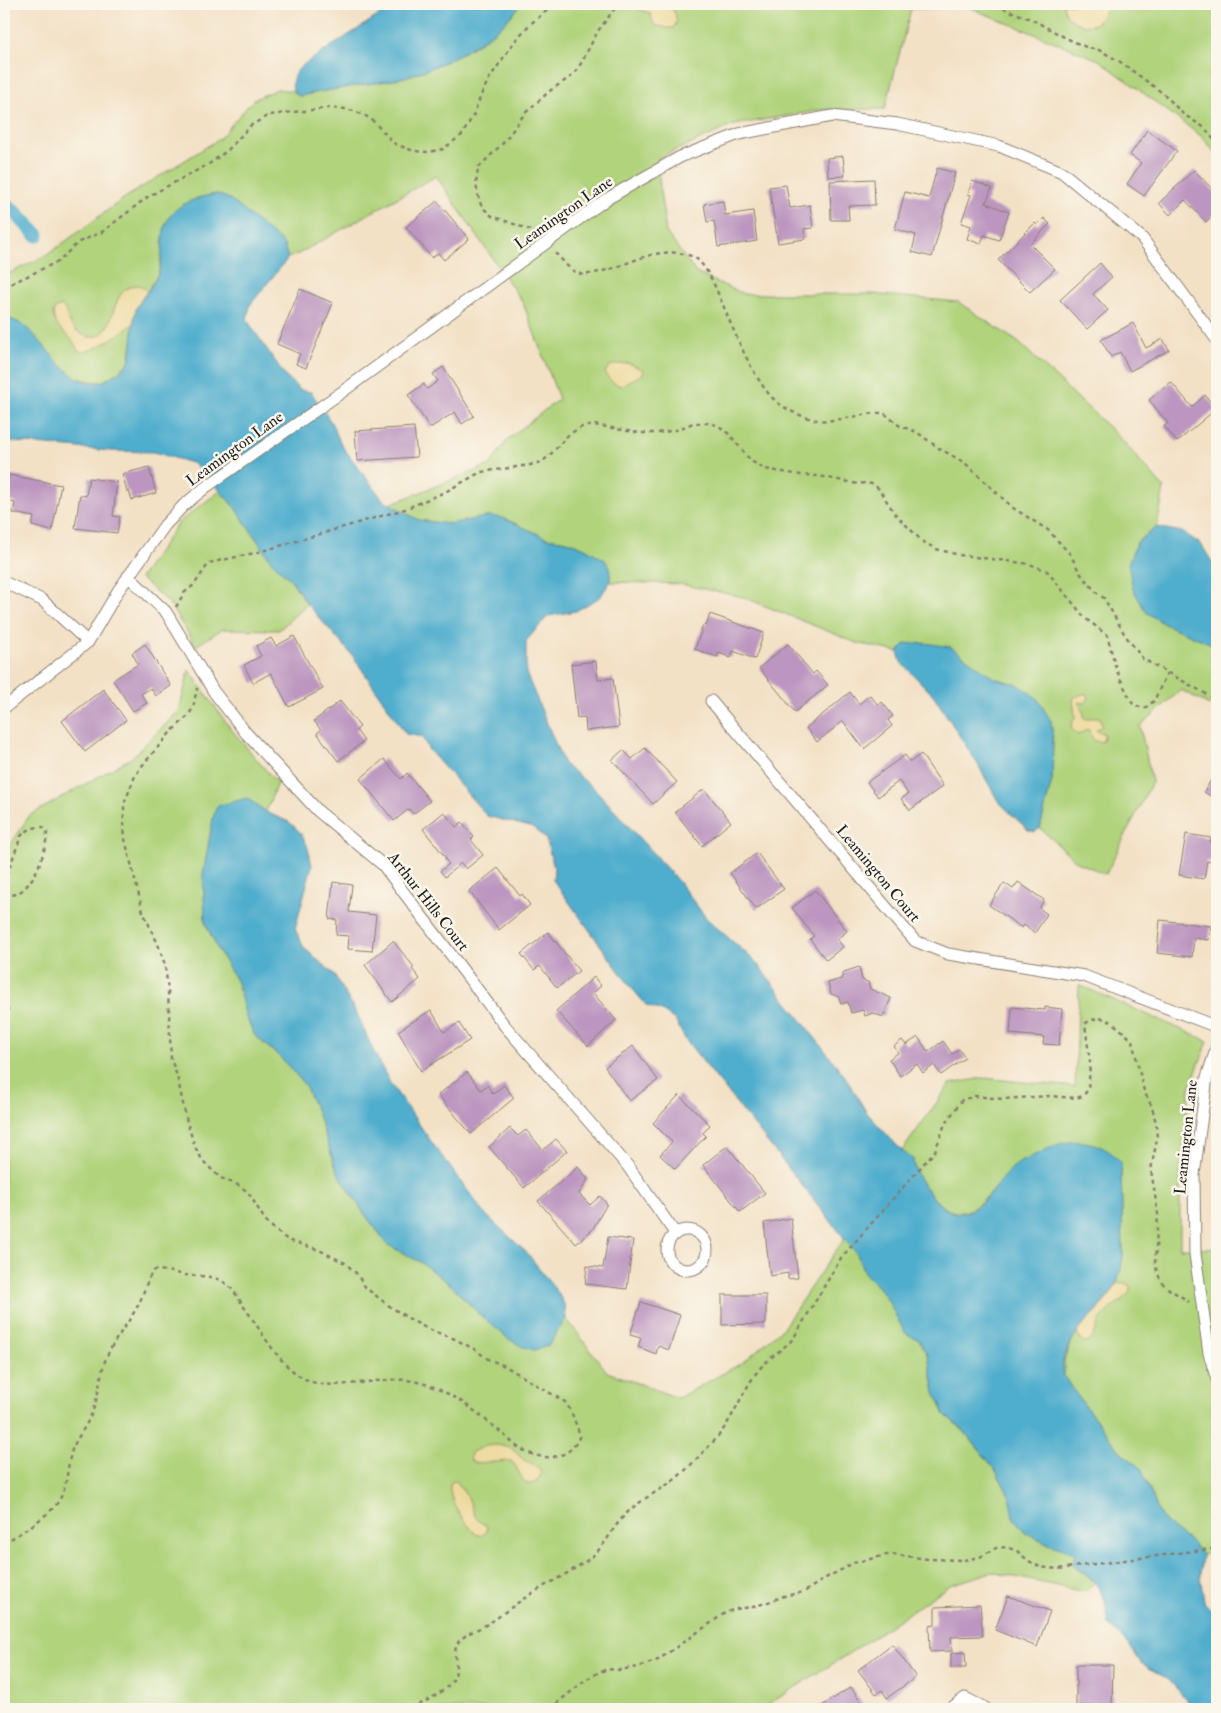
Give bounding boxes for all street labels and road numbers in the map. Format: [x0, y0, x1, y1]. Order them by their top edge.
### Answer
street label: Leamington Lane [511, 171, 617, 254]
street label: Leamington Lane [182, 407, 287, 491]
street label: Leamington Court [832, 821, 925, 926]
street label: Arthur Hills Court [383, 847, 473, 955]
street label: Leamington Lane [1170, 1078, 1202, 1195]

